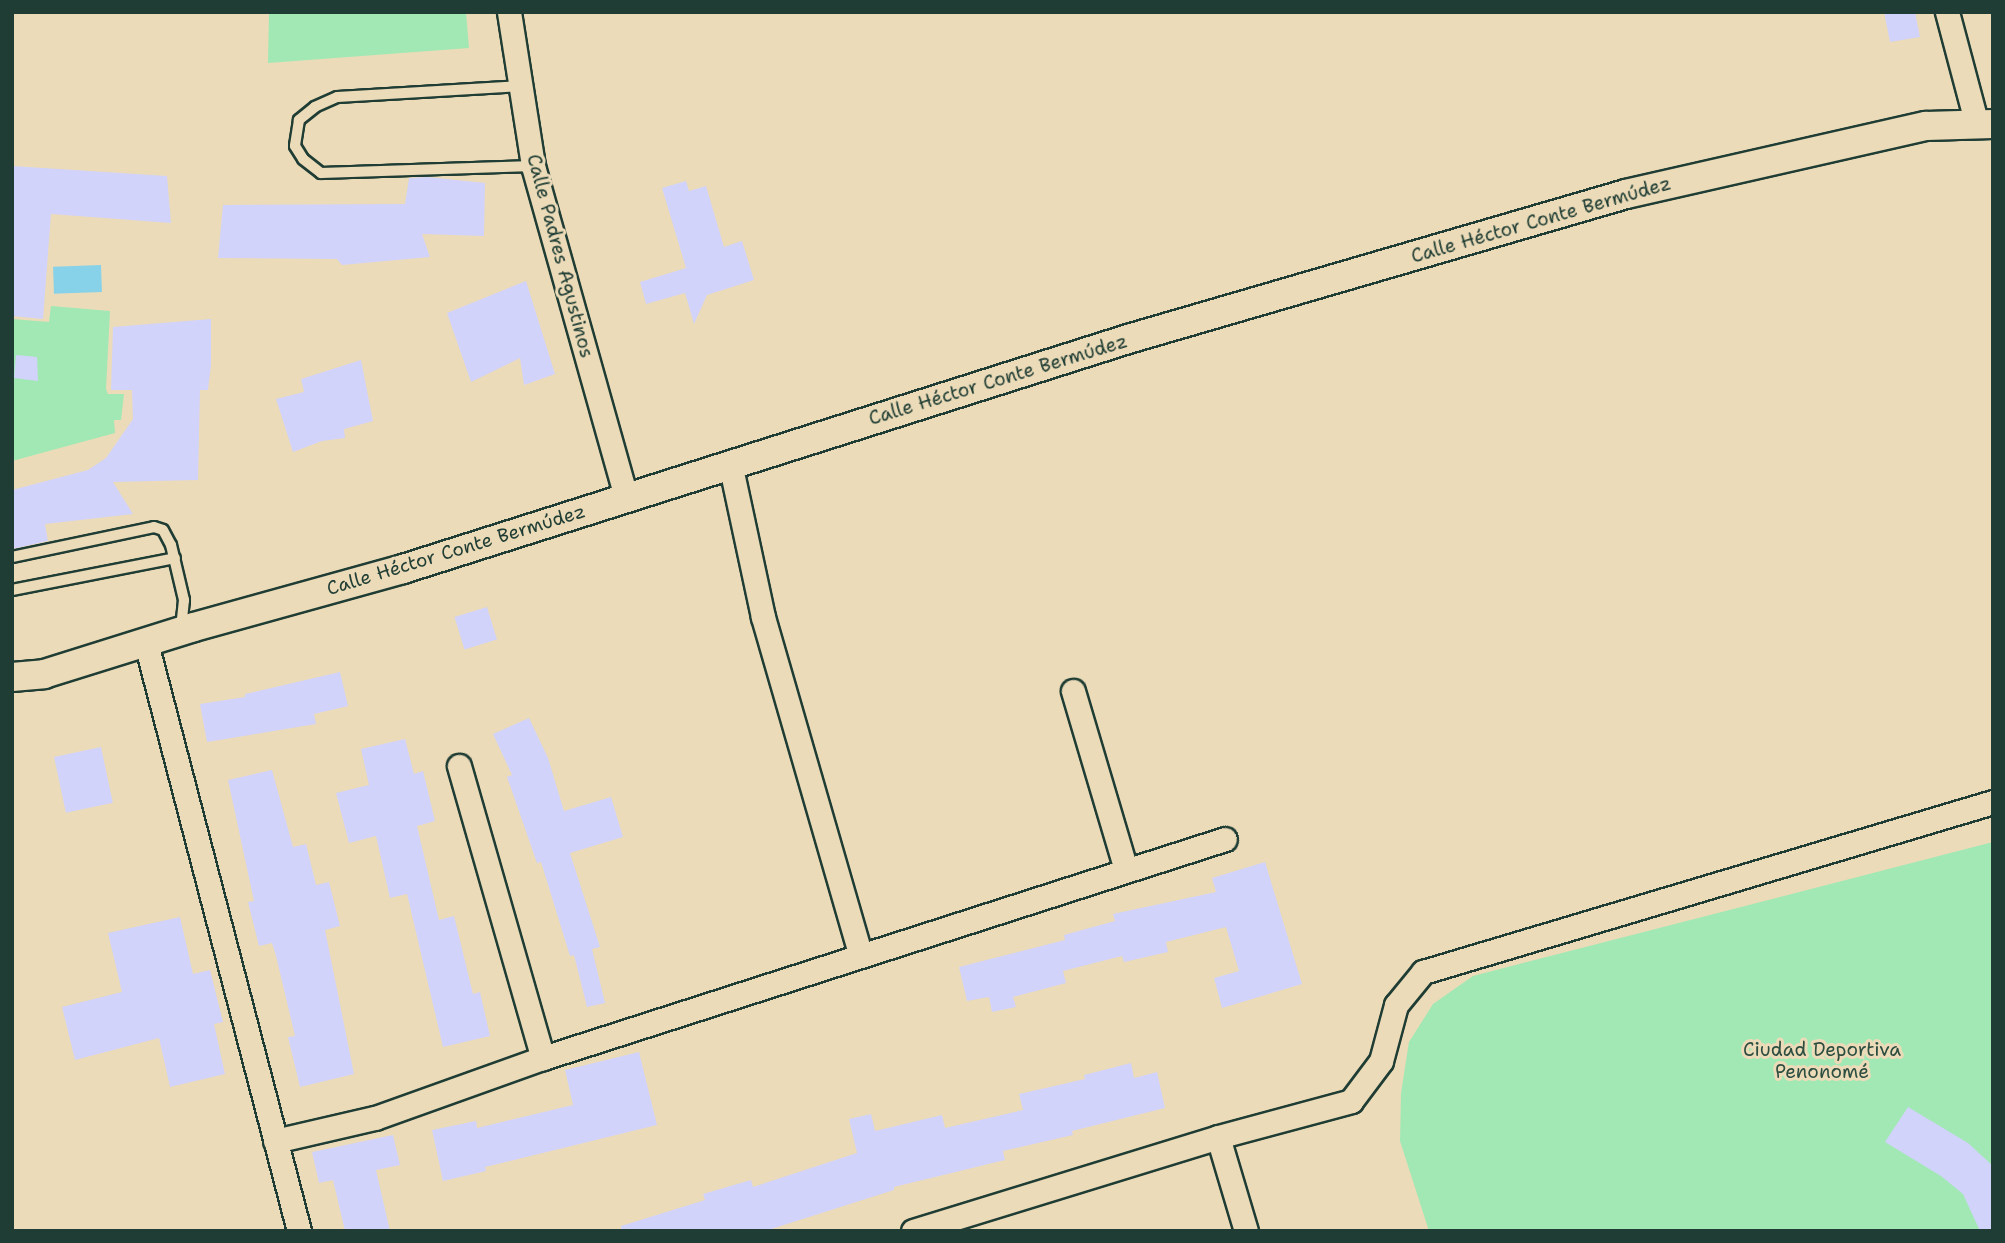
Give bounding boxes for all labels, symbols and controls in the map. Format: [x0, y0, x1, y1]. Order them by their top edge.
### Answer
street label: Calle Padres Agustinos [522, 152, 598, 360]
street label: Calle Héctor Conte Bermúdez [1408, 172, 1674, 268]
street label: Calle Héctor Conte Bermúdez [866, 330, 1130, 430]
street label: Calle Héctor Conte Bermúdez [324, 500, 588, 600]
park label: Ciudad Deportiva Penonomé [1743, 1039, 1901, 1083]

